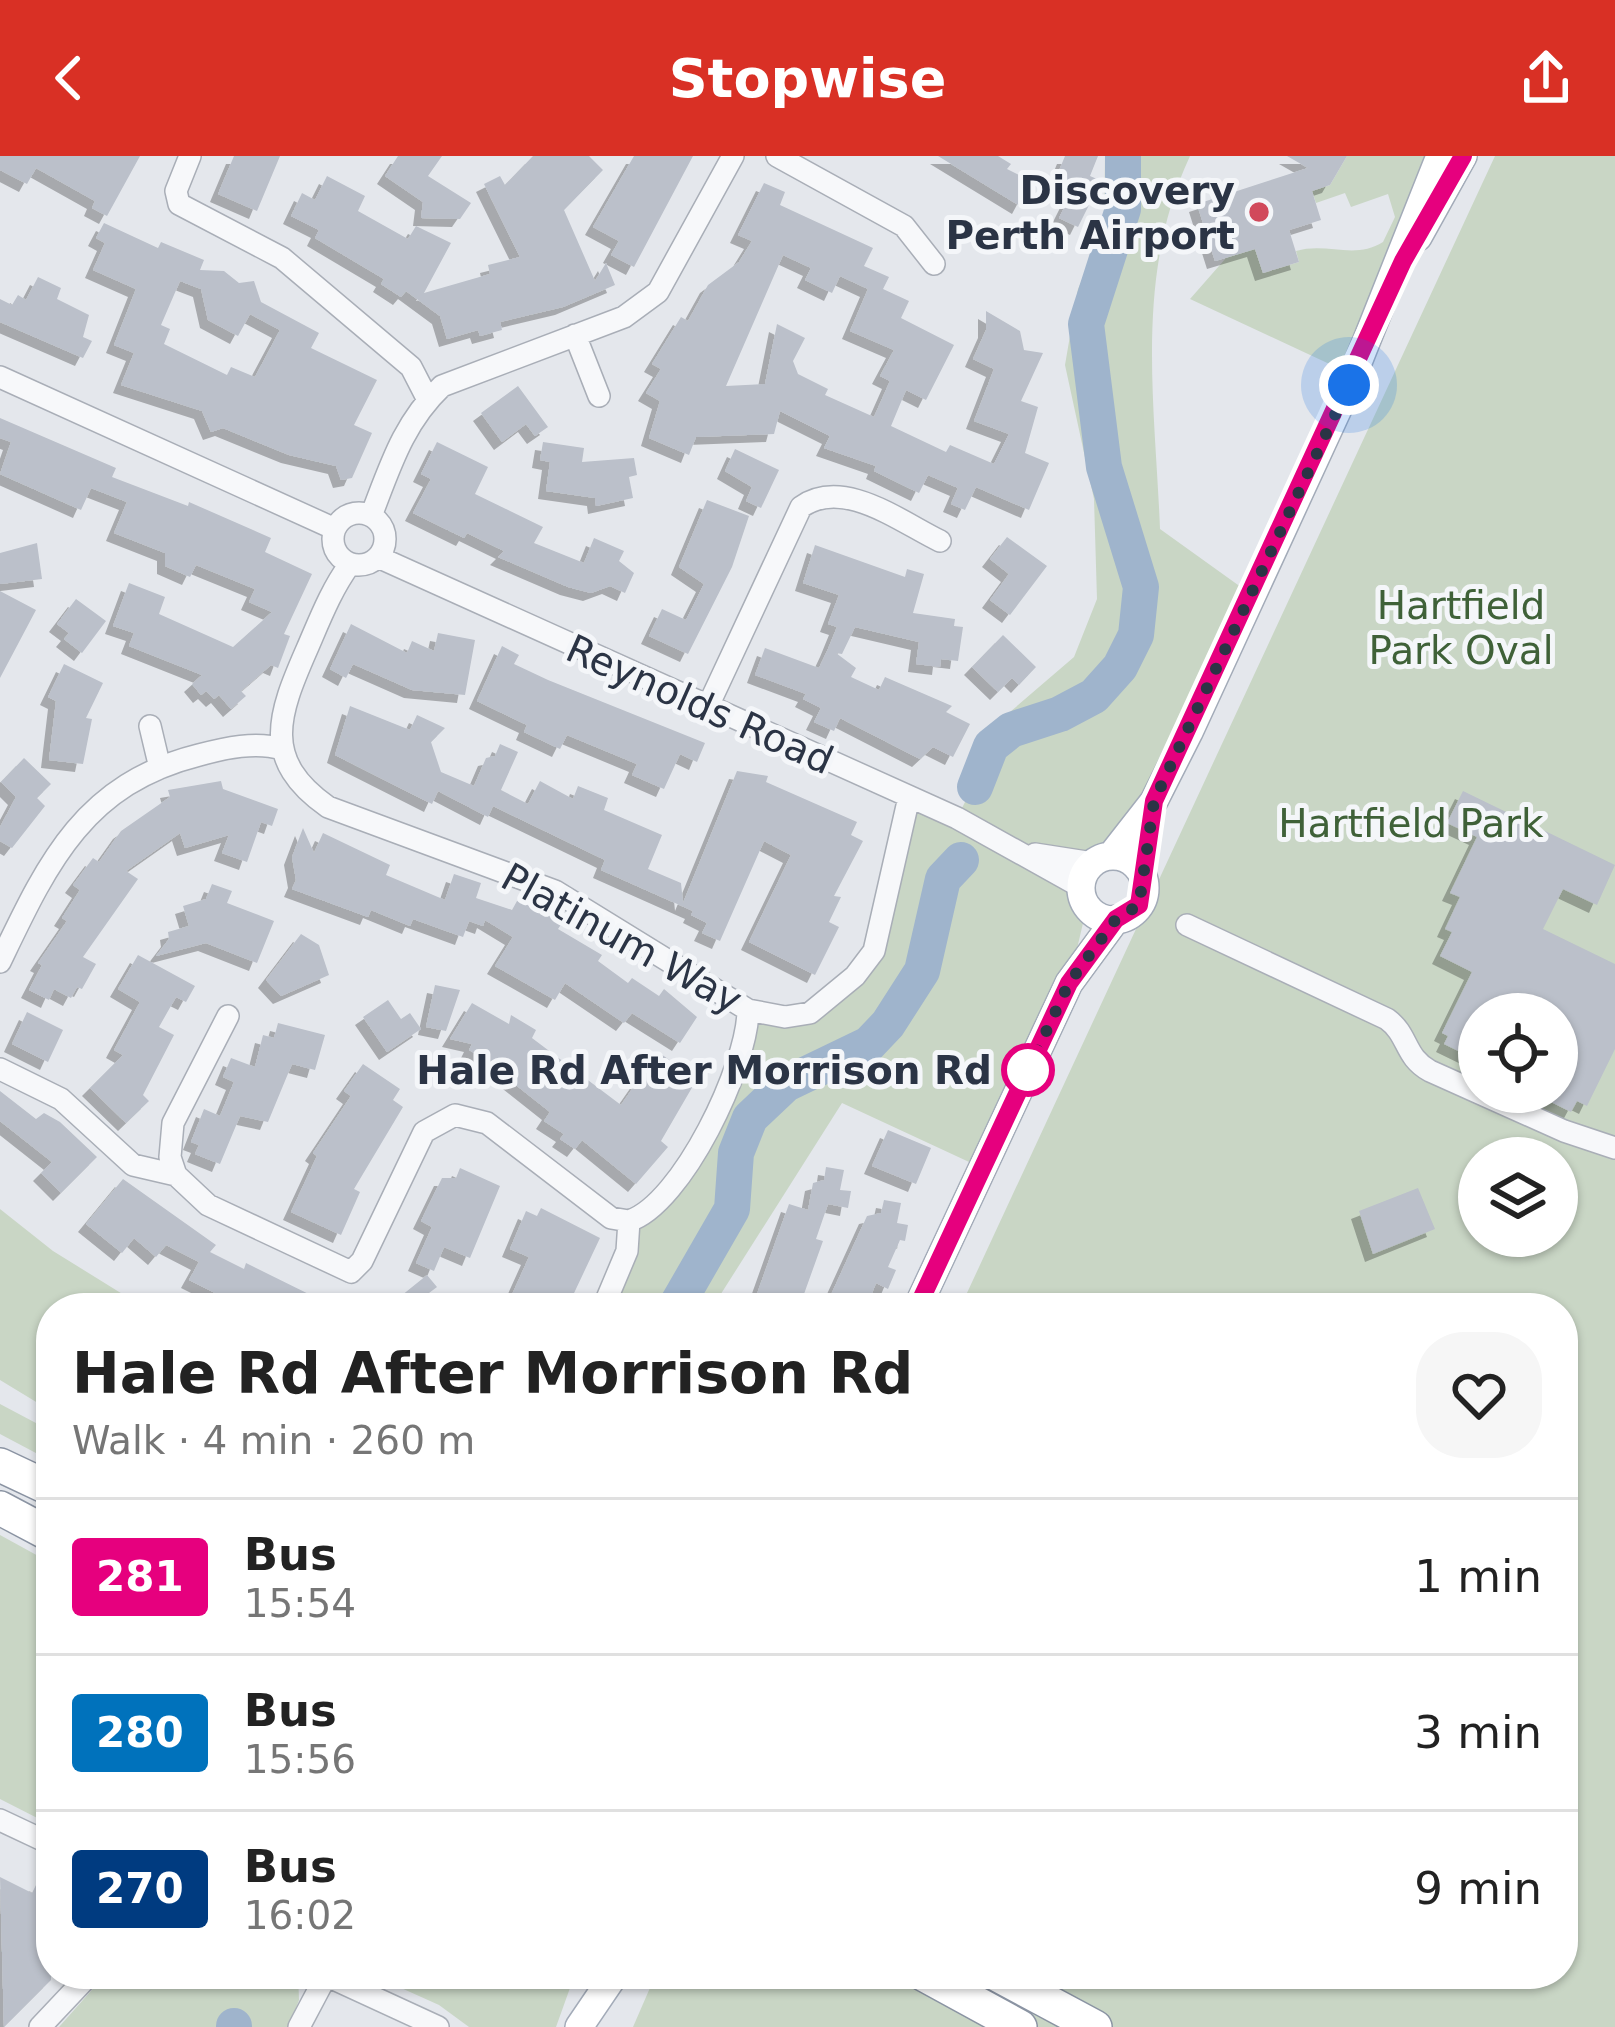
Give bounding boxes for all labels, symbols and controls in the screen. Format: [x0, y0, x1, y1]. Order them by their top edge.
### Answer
icon: back [36, 45, 102, 111]
icon: share [1513, 45, 1579, 111]
text: Stopwise [669, 47, 946, 110]
place label: Discovery Perth Airport [945, 168, 1235, 258]
marker: Discovery Perth Airport [1246, 199, 1272, 225]
your location [1319, 355, 1379, 415]
park label: Hartfield Park Oval [1368, 583, 1554, 673]
street label: Reynolds Road [559, 626, 840, 783]
park label: Hartfield Park [1278, 801, 1544, 846]
street label: Platinum Way [494, 854, 750, 1023]
map controls [1458, 993, 1578, 1257]
button: locate [1458, 993, 1578, 1113]
marker: Hale Rd After Morrison Rd [1003, 1045, 1053, 1095]
place label: Hale Rd After Morrison Rd [416, 1048, 992, 1093]
button: layers [1458, 1137, 1578, 1257]
button: heart [1416, 1332, 1542, 1458]
text: Hale Rd After Morrison Rd [72, 1340, 913, 1406]
text: Walk · 4 min · 260 m [72, 1418, 475, 1463]
text: Bus [244, 1528, 337, 1581]
text: 1 min [1414, 1550, 1542, 1603]
text: 281 [96, 1552, 184, 1601]
text: 15:54 [244, 1581, 356, 1626]
text: Bus [244, 1684, 337, 1737]
text: 3 min [1414, 1706, 1542, 1759]
text: 280 [96, 1708, 184, 1757]
text: 15:56 [244, 1737, 356, 1782]
text: Bus [244, 1840, 337, 1893]
text: 9 min [1414, 1862, 1542, 1915]
text: 270 [96, 1864, 184, 1913]
text: 16:02 [244, 1893, 356, 1938]

